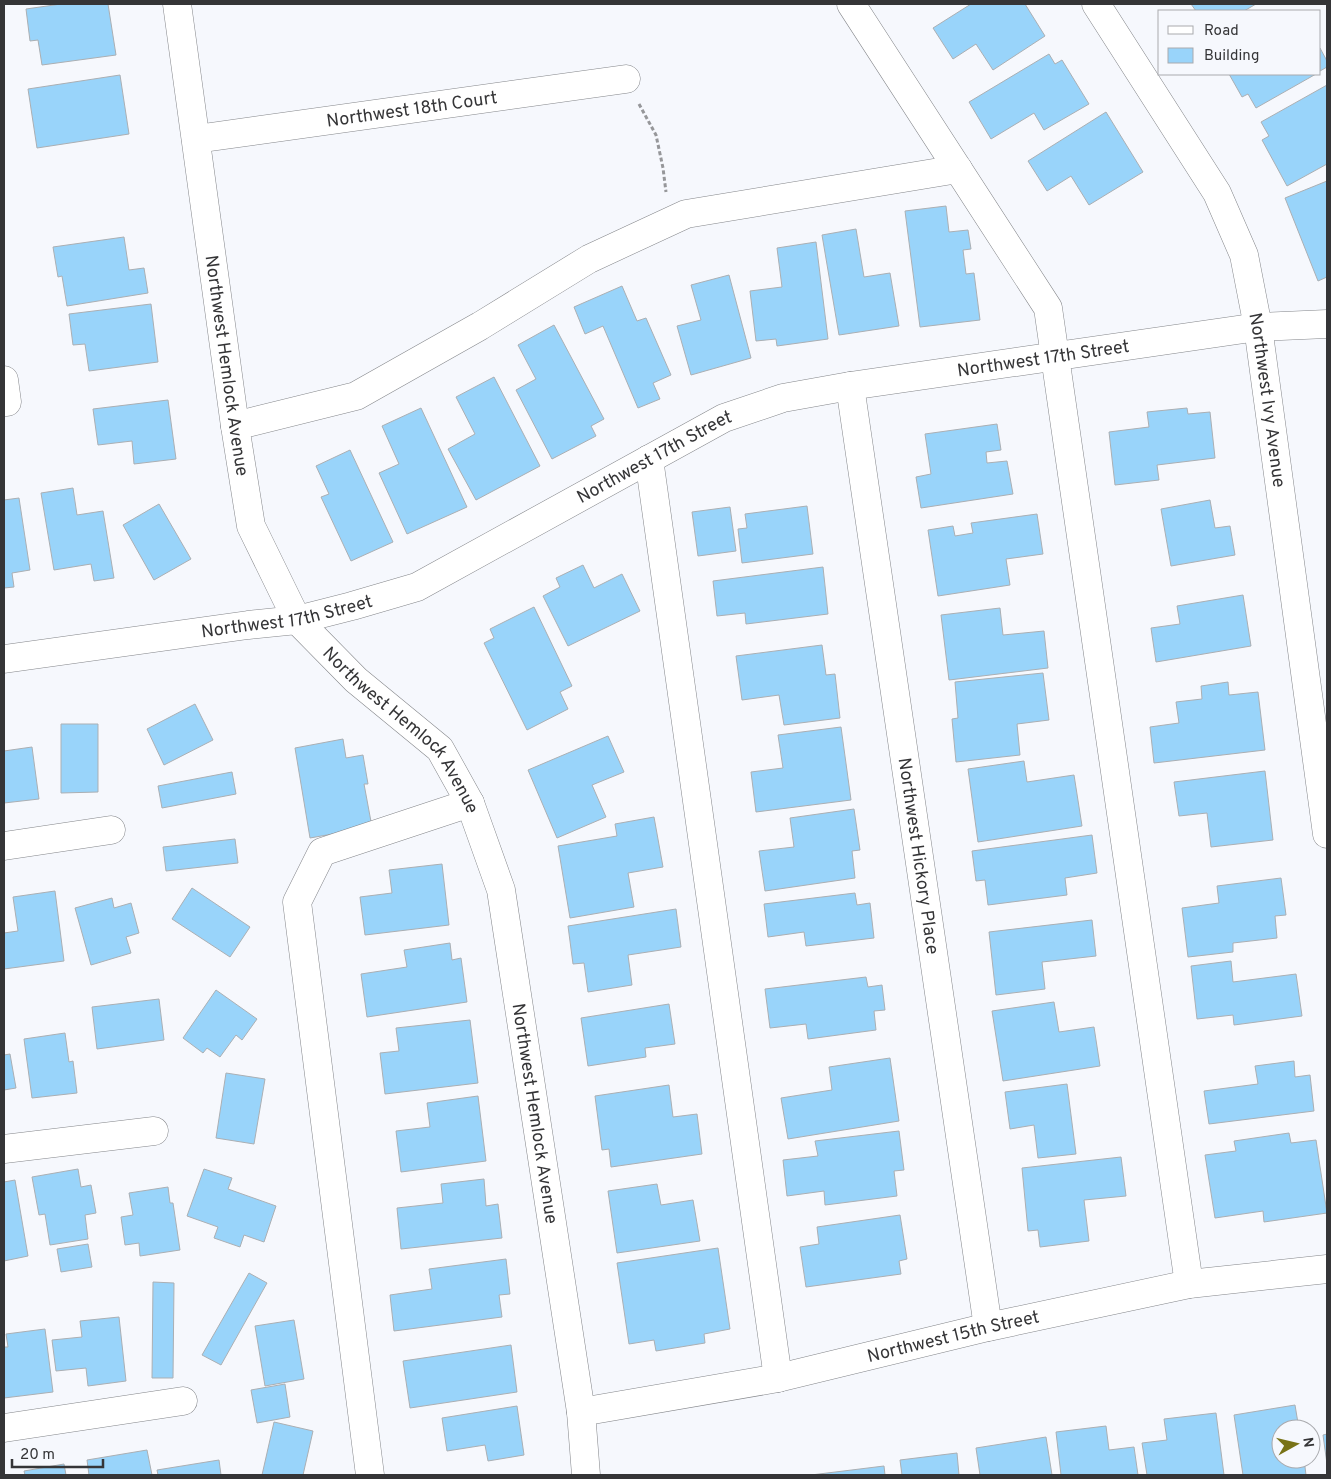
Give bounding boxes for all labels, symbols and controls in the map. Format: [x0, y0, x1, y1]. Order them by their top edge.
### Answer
legend [1158, 10, 1321, 75]
text: Road [1204, 22, 1239, 41]
text: Building [1204, 47, 1259, 66]
street label: Northwest 18th Court [325, 87, 499, 134]
street label: Northwest Hemlock Avenue [199, 254, 253, 478]
street label: Northwest Ivy Avenue [1242, 311, 1290, 489]
street label: Northwest 17th Street [956, 336, 1131, 383]
street label: Northwest 17th Street [573, 406, 735, 510]
street label: Northwest 17th Street [200, 591, 375, 644]
street label: Northwest Hemlock Avenue [317, 643, 483, 817]
street label: Northwest Hickory Place [892, 756, 943, 956]
street label: Northwest Hemlock Avenue [506, 1002, 562, 1226]
street label: Northwest 15th Street [865, 1306, 1042, 1369]
north arrow [1271, 1419, 1321, 1469]
scale bar [12, 1436, 104, 1468]
text: N [1298, 1436, 1317, 1449]
text: 20 m [20, 1446, 55, 1465]

